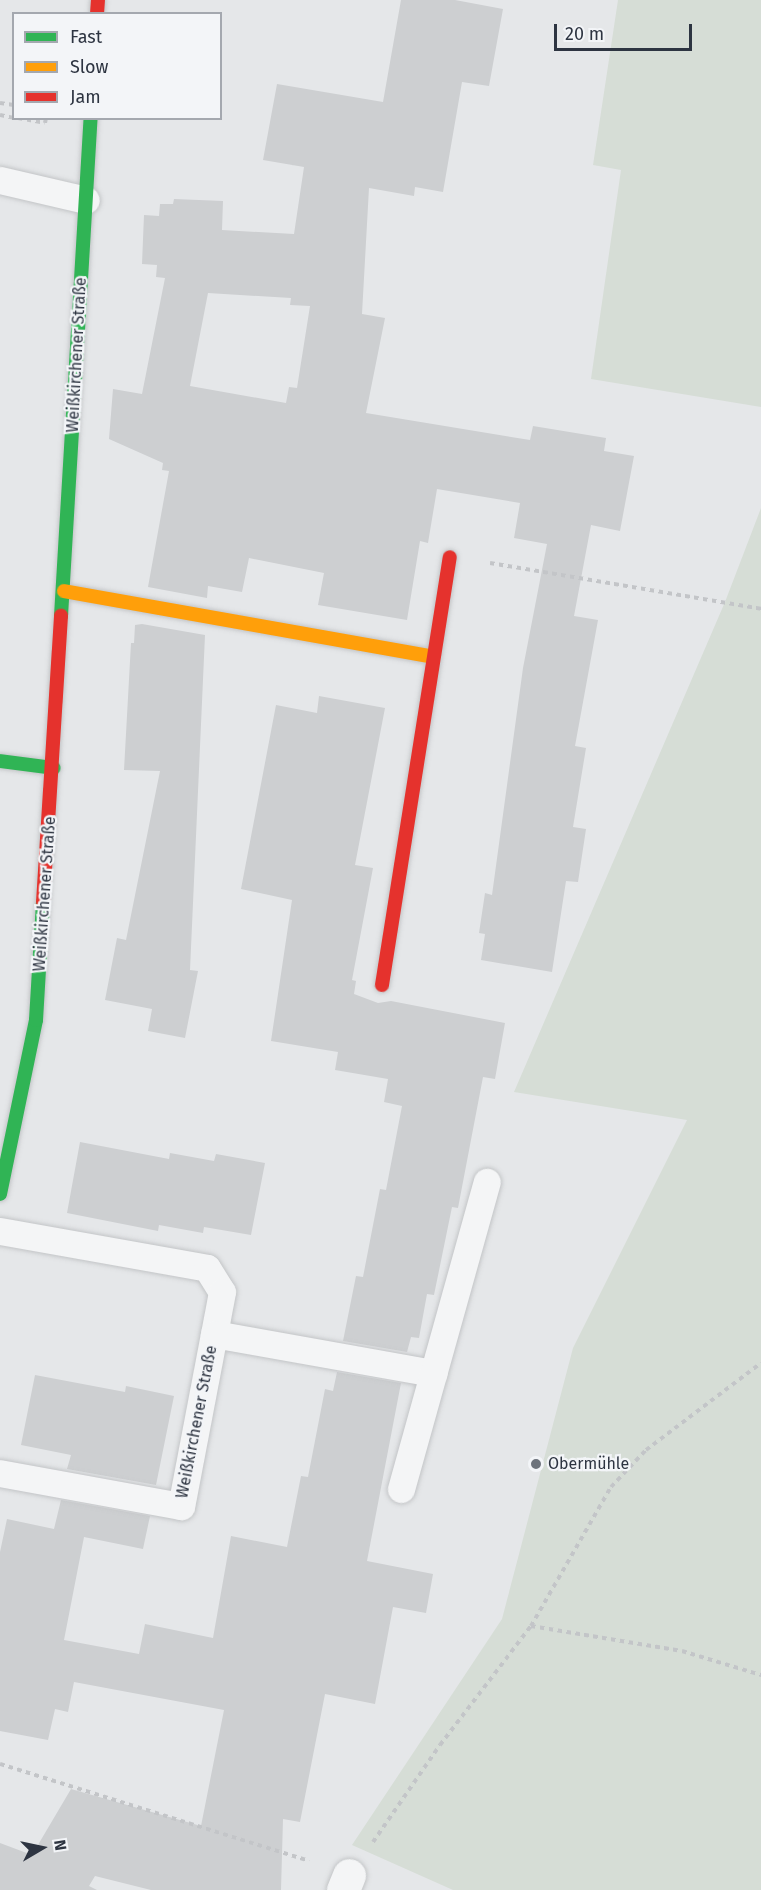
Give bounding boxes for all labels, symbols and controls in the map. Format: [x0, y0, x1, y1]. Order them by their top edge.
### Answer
legend [12, 12, 222, 120]
scale bar [557, 12, 695, 50]
text: 20 m [565, 23, 604, 45]
text: Fast [70, 26, 102, 48]
text: Slow [70, 56, 108, 78]
text: Jam [70, 86, 101, 108]
street label: Weißkirchener Straße [63, 277, 91, 433]
street label: Weißkirchener Straße [30, 816, 60, 972]
street label: Weißkirchener Straße [173, 1344, 221, 1500]
place label: Obermühle [548, 1454, 629, 1474]
marker: Obermühle [529, 1457, 543, 1471]
north arrow [12, 1818, 72, 1878]
text: N [50, 1838, 70, 1852]

